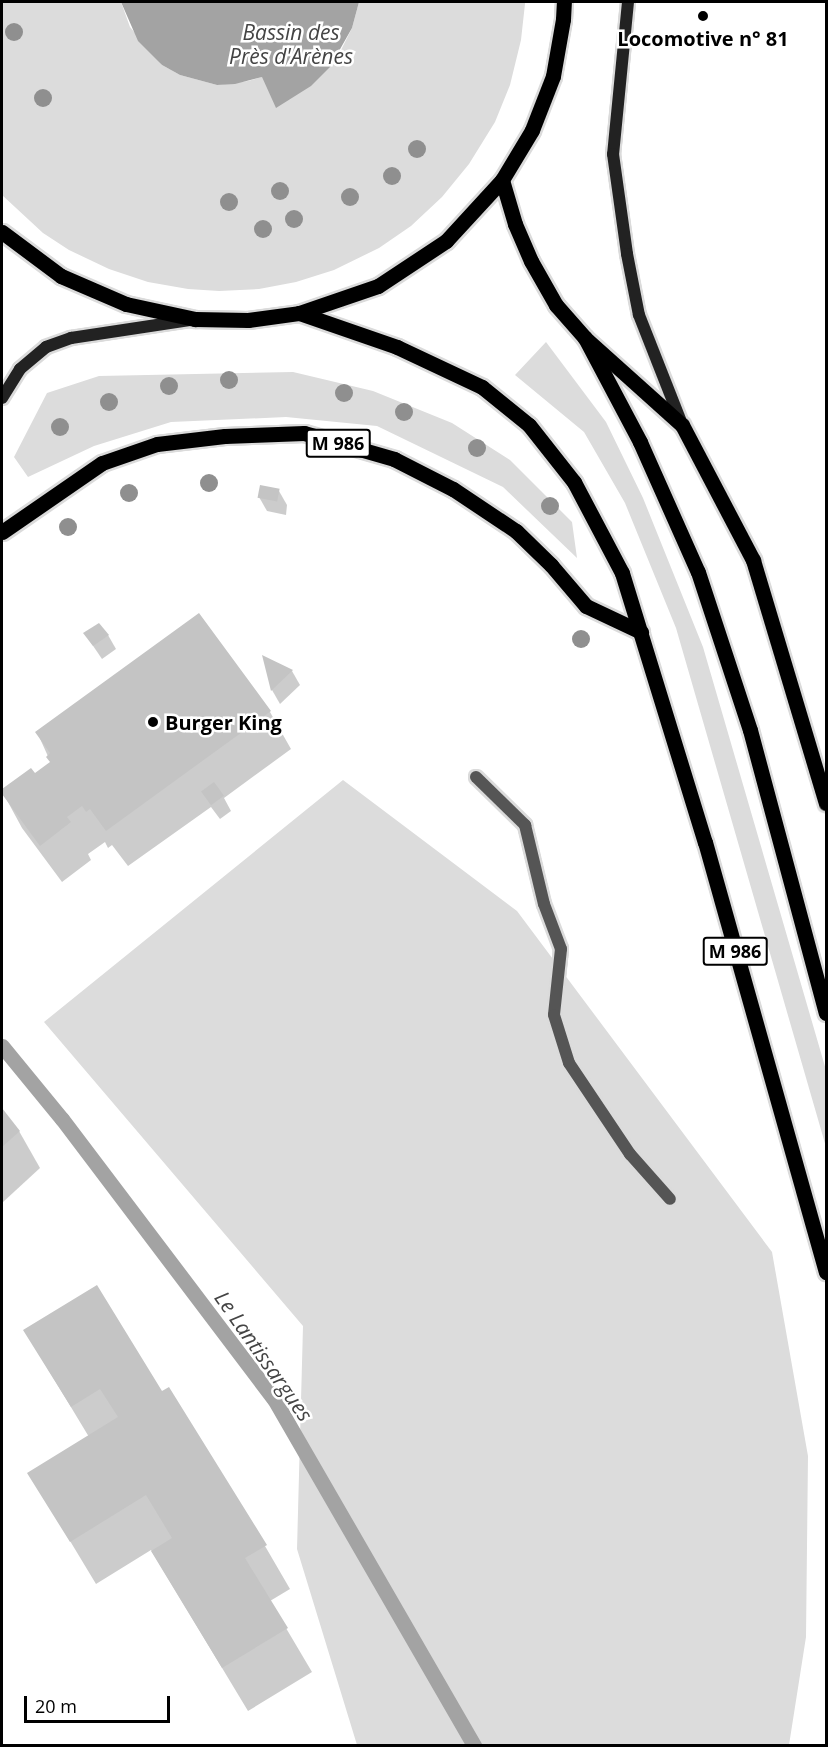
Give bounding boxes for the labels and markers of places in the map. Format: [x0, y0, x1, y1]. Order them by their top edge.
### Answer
marker: Locomotive n° 81 [696, 9, 710, 23]
place label: Locomotive n° 81 [617, 26, 789, 50]
place label: Burger King [165, 710, 282, 734]
marker: Burger King [146, 715, 160, 729]

